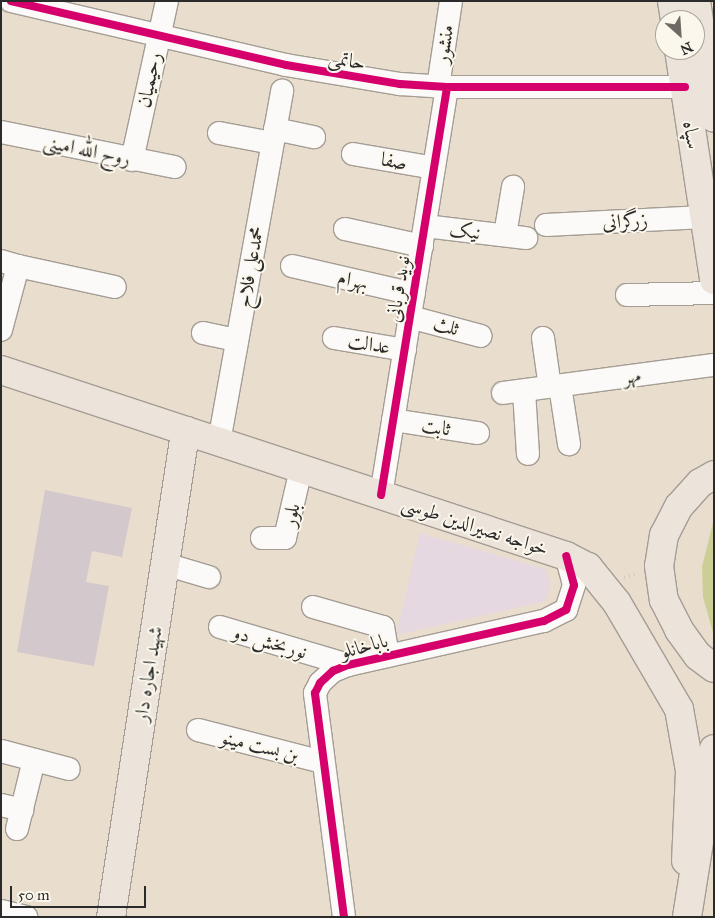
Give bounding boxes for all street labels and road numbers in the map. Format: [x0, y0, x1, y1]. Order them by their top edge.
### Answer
street label: منشور [429, 23, 459, 65]
street label: حاتمی [327, 45, 367, 75]
street label: رحیمیان [131, 50, 167, 110]
street label: سپاه [678, 119, 706, 151]
street label: روح الله امینی [41, 129, 133, 171]
street label: صفا [379, 147, 409, 175]
street label: زرگرانی [601, 208, 649, 234]
street label: نیک [448, 217, 482, 245]
street label: محمدعلی فلاح [231, 224, 269, 310]
street label: نوید قربانی [381, 254, 415, 324]
street label: بهرام [335, 265, 371, 295]
street label: ثلث [431, 311, 461, 341]
street label: عدالت [346, 329, 392, 359]
street label: مهر [622, 363, 642, 389]
street label: ثابت [420, 413, 452, 441]
street label: خواجه نصیرالدین طوسی [399, 491, 551, 561]
street label: بلور [277, 501, 305, 529]
street label: نوربخش دو [230, 620, 310, 664]
street label: شهید اجاره دار [129, 624, 167, 724]
street label: باباخانلو [337, 628, 391, 664]
street label: بن بست مینو [218, 725, 302, 767]

